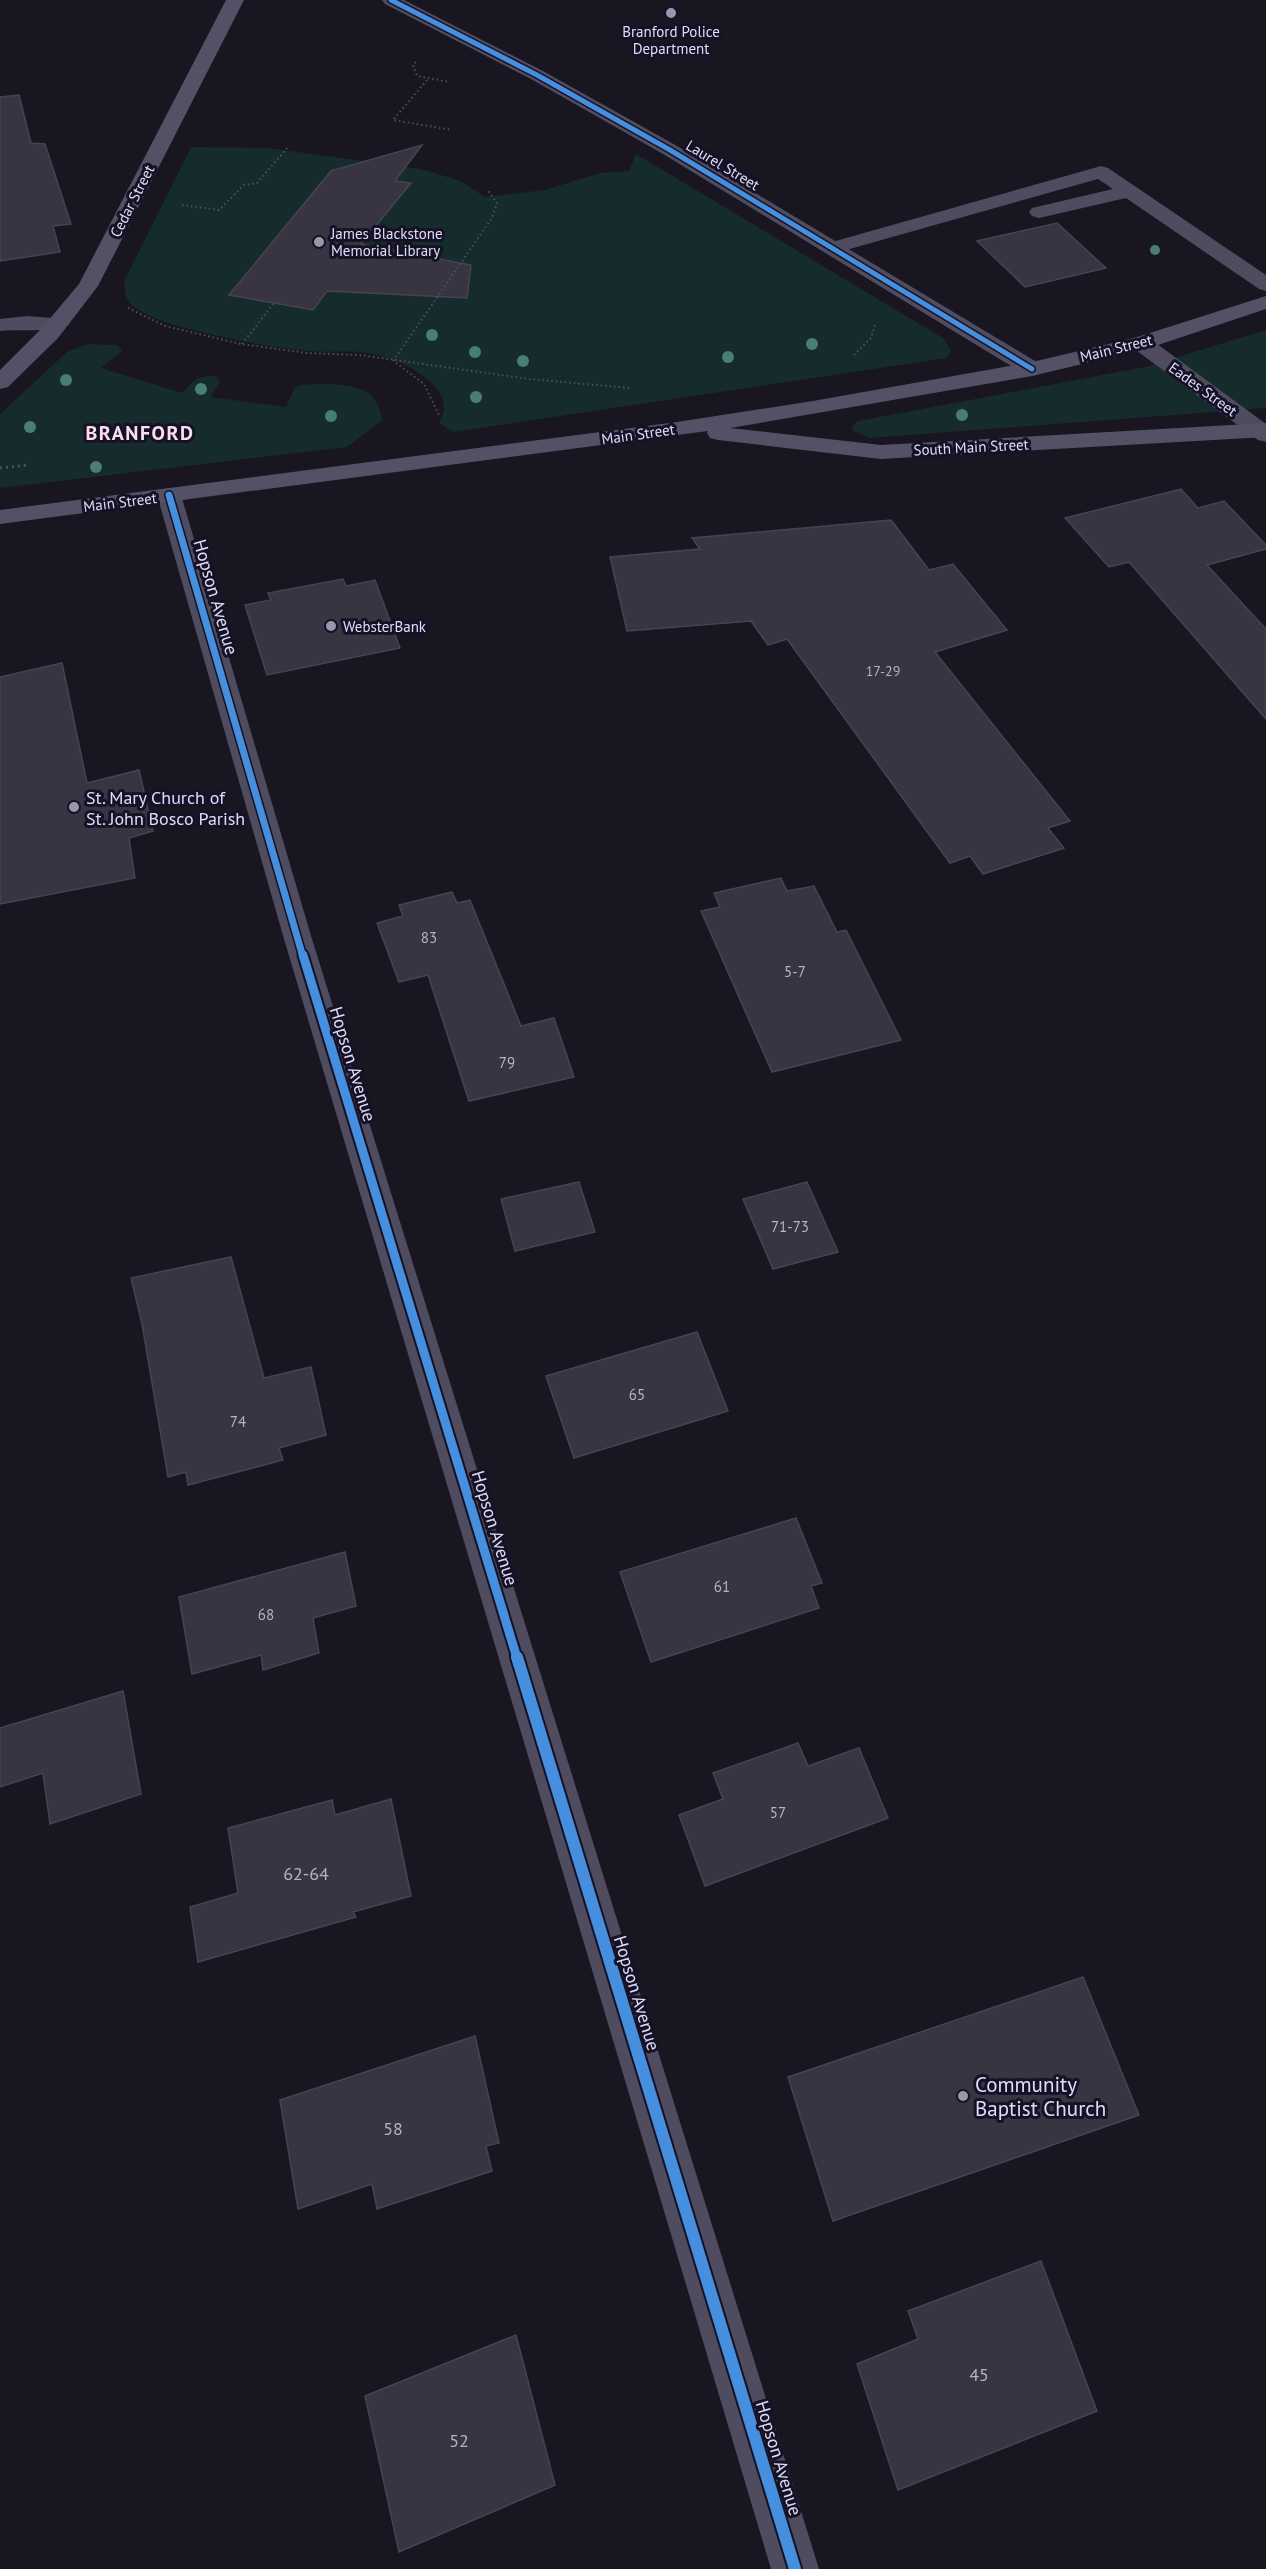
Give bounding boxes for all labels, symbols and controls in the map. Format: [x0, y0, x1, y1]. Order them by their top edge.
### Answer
marker: Branford Police Department [664, 6, 678, 20]
place label: Branford Police Department [622, 22, 720, 58]
street label: Laurel Street [683, 136, 763, 194]
street label: Cedar Street [106, 162, 158, 240]
place label: James Blackstone Memorial Library [330, 224, 443, 260]
marker: James Blackstone Memorial Library [312, 235, 326, 249]
street label: Main Street [1078, 330, 1154, 366]
street label: Eades Street [1165, 358, 1241, 420]
street label: Main Street [600, 419, 676, 449]
district label: BRANFORD [86, 420, 194, 446]
street label: South Main Street [913, 434, 1029, 460]
street label: Main Street [82, 488, 158, 516]
street label: Hopson Avenue [189, 537, 243, 657]
place label: WebsterBank [343, 617, 427, 636]
marker: WebsterBank [324, 619, 338, 633]
house number: 17-29 [866, 662, 900, 680]
place label: St. Mary Church of St. John Bosco Parish [86, 786, 245, 830]
marker: St. Mary Church of St. John Bosco Parish [67, 800, 81, 814]
house number: 83 [421, 928, 437, 947]
house number: 5-7 [784, 962, 806, 981]
street label: Hopson Avenue [325, 1004, 381, 1124]
house number: 79 [499, 1053, 515, 1072]
house number: 71-73 [771, 1217, 809, 1236]
house number: 65 [629, 1385, 645, 1404]
house number: 74 [230, 1412, 246, 1431]
street label: Hopson Avenue [467, 1468, 523, 1588]
house number: 61 [714, 1577, 730, 1596]
house number: 68 [258, 1605, 274, 1624]
house number: 57 [770, 1803, 786, 1822]
house number: 62-64 [283, 1862, 329, 1885]
street label: Hopson Avenue [609, 1933, 665, 2053]
place label: Community Baptist Church [975, 2071, 1106, 2122]
marker: Community Baptist Church [956, 2089, 970, 2103]
house number: 58 [383, 2117, 403, 2140]
house number: 45 [969, 2363, 989, 2386]
street label: Hopson Avenue [751, 2398, 807, 2518]
house number: 52 [449, 2429, 469, 2452]

